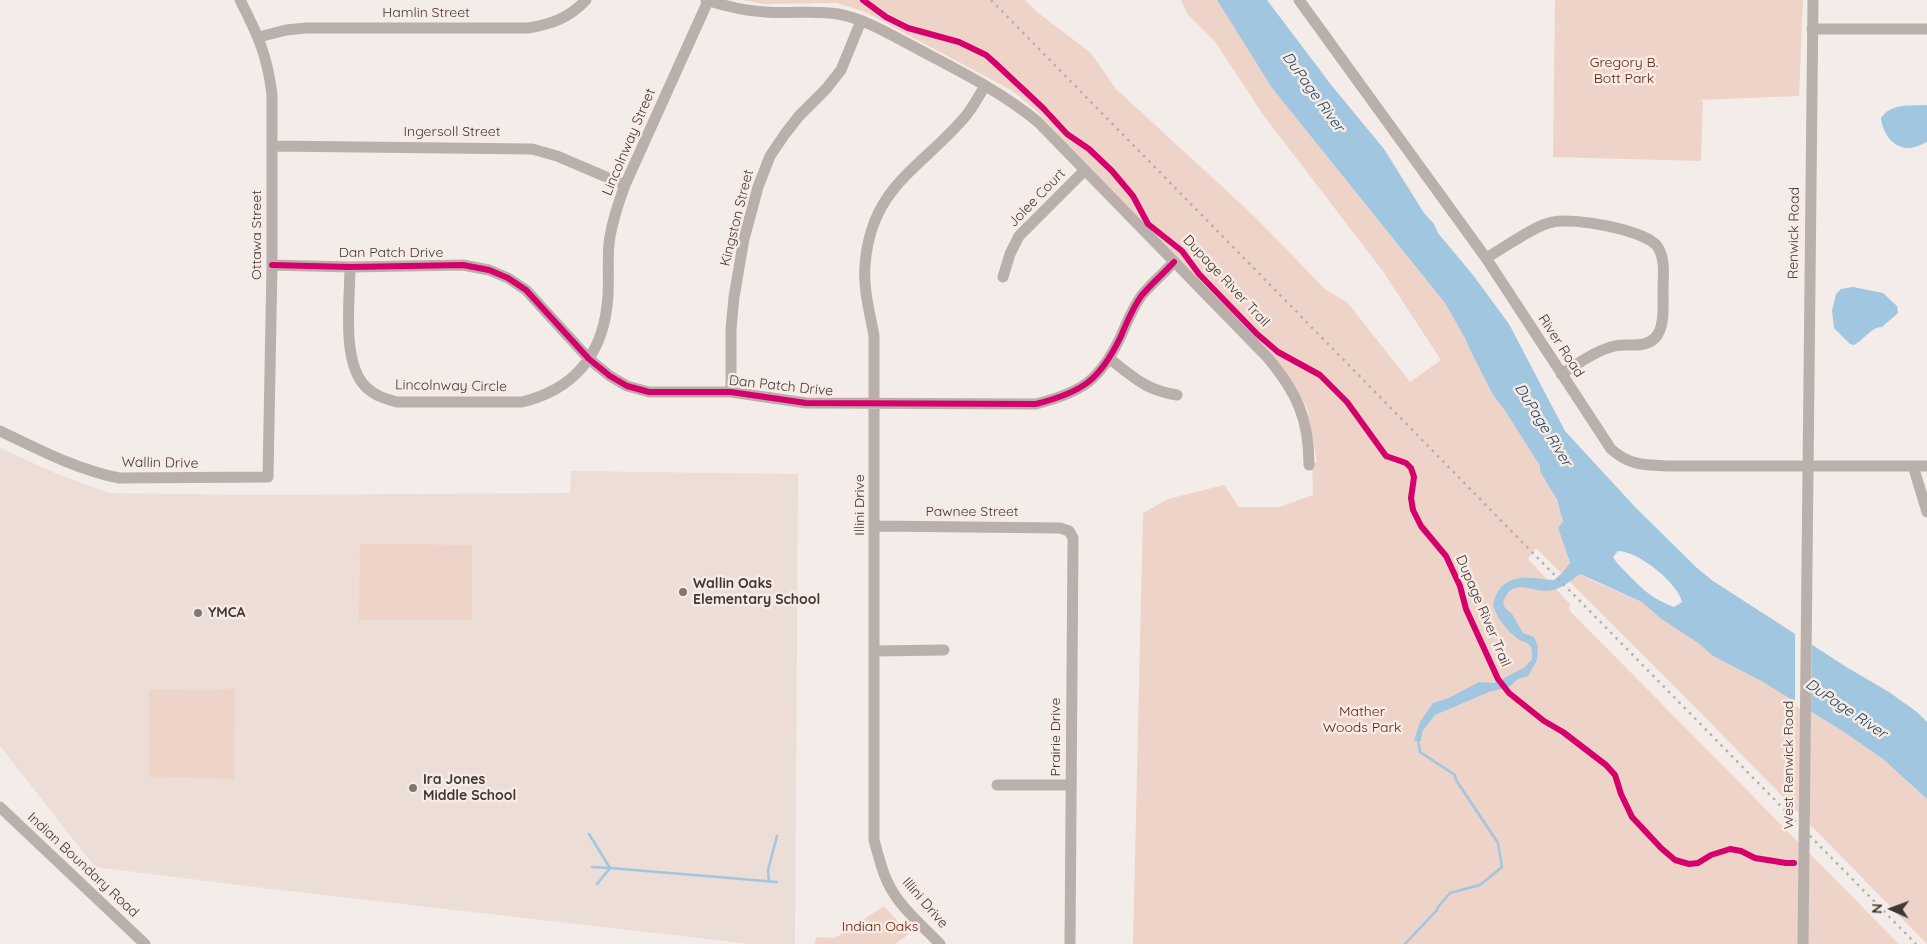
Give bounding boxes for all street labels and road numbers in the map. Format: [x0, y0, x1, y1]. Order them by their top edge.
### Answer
street label: Hamlin Street [382, 5, 470, 21]
street label: Lincolnway Street [599, 86, 659, 198]
street label: Ingersoll Street [404, 124, 500, 140]
street label: Jolee Court [1005, 165, 1069, 231]
street label: Kingston Street [717, 168, 757, 268]
street label: Renwick Road [1785, 187, 1803, 279]
street label: Ottawa Street [249, 190, 265, 280]
street label: Dupage River Trail [1179, 232, 1273, 330]
street label: Dan Patch Drive [339, 245, 443, 261]
street label: River Road [1534, 311, 1588, 381]
street label: Dan Patch Drive [728, 372, 834, 400]
street label: Lincolnway Circle [395, 377, 507, 395]
street label: Wallin Drive [121, 454, 199, 472]
street label: Illini Drive [852, 474, 868, 536]
street label: Pawnee Street [925, 504, 1019, 520]
street label: Dupage River Trail [1452, 553, 1514, 669]
street label: Prairie Drive [1048, 698, 1064, 776]
street label: West Renwick Road [1781, 701, 1797, 829]
street label: Indian Boundary Road [24, 809, 142, 921]
street label: Illini Drive [898, 874, 952, 932]

